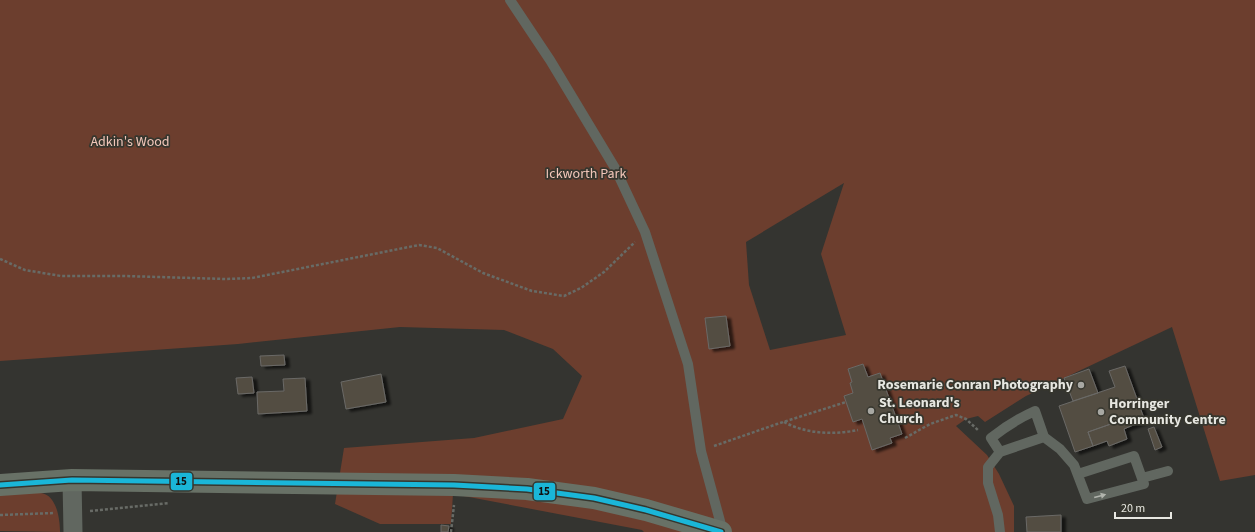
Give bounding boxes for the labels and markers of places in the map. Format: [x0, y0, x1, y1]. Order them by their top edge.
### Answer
place label: Rosemarie Conran Photography [877, 375, 1074, 395]
marker: Rosemarie Conran Photography [1076, 380, 1086, 390]
place label: St. Leonard's Church [879, 393, 960, 429]
place label: Horringer Community Centre [1109, 394, 1226, 430]
marker: St. Leonard's Church [866, 406, 876, 416]
marker: Horringer Community Centre [1096, 407, 1106, 417]

